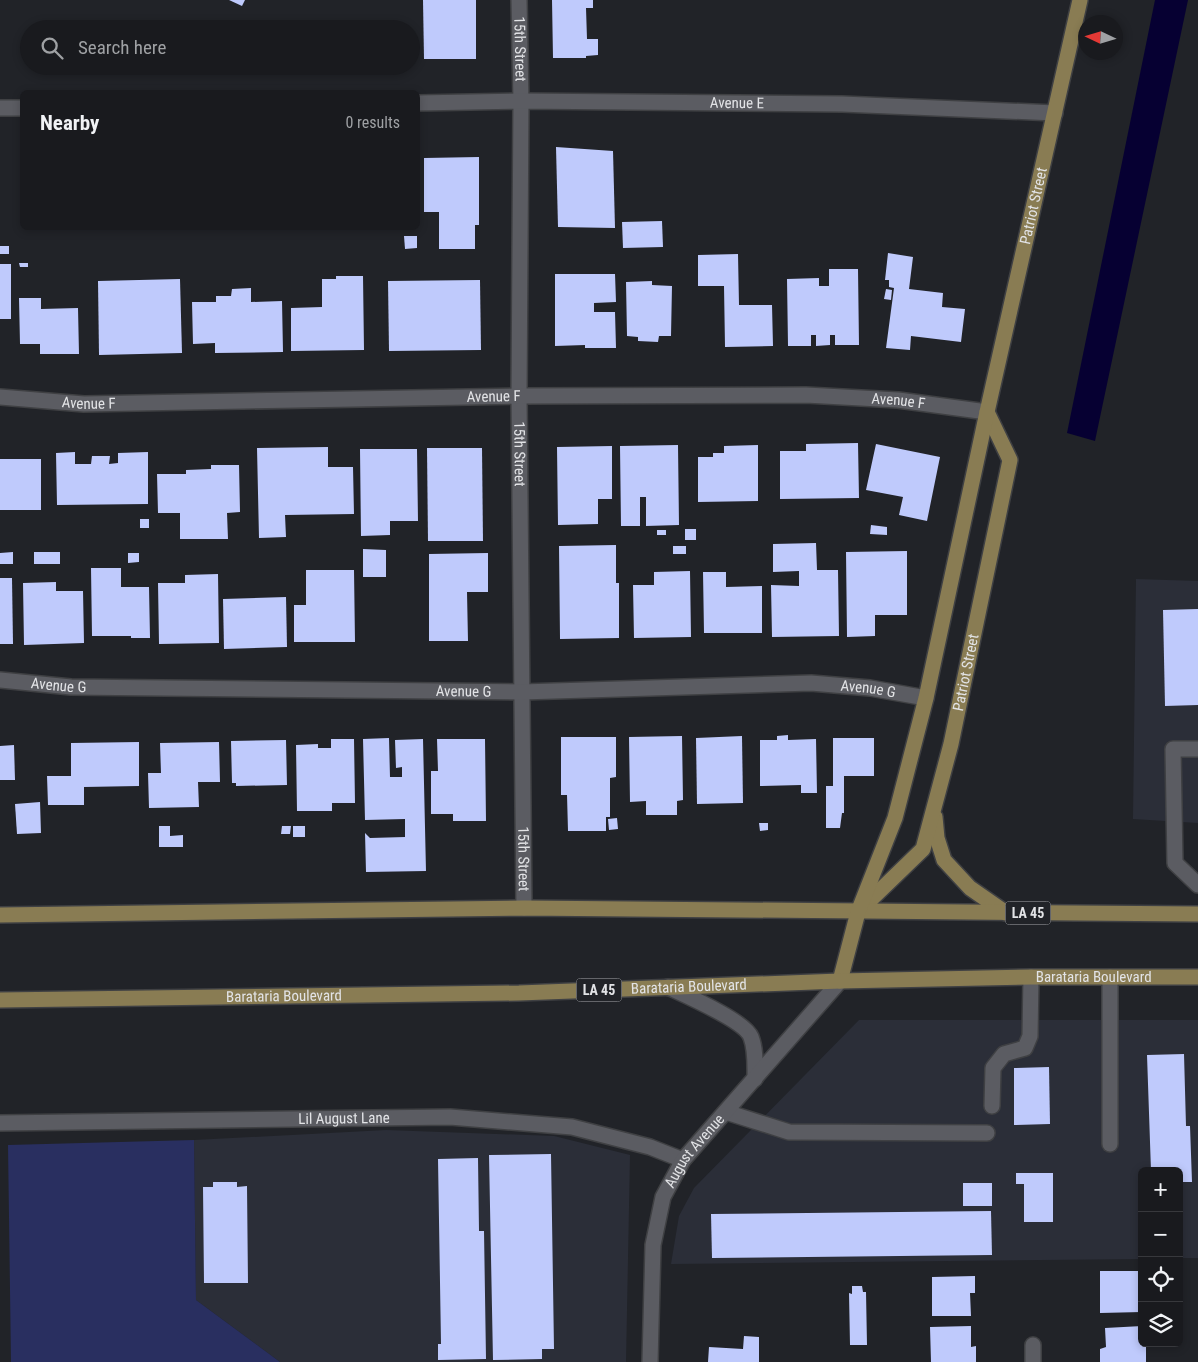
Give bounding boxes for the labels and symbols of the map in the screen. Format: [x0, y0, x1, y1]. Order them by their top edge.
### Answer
north arrow [1078, 15, 1123, 60]
street label: 15th Street [510, 16, 530, 82]
street label: Avenue E [710, 94, 764, 112]
street label: Patriot Street [1016, 166, 1051, 246]
street label: Avenue F [467, 387, 521, 406]
street label: Avenue F [871, 390, 926, 413]
street label: Avenue F [61, 393, 116, 413]
street label: 15th Street [510, 421, 529, 487]
street label: Patriot Street [949, 632, 983, 713]
street label: Avenue G [30, 674, 87, 696]
street label: Avenue G [840, 677, 897, 701]
street label: Avenue G [436, 682, 492, 701]
street label: 15th Street [514, 826, 533, 892]
road number: LA 45 [1006, 901, 1050, 924]
street label: Barataria Boulevard [1036, 968, 1152, 986]
street label: Barataria Boulevard [631, 975, 747, 998]
road number: LA 45 [576, 978, 622, 1002]
street label: Barataria Boulevard [226, 986, 342, 1006]
street label: Lil August Lane [298, 1109, 390, 1128]
street label: August Avenue [661, 1110, 728, 1191]

